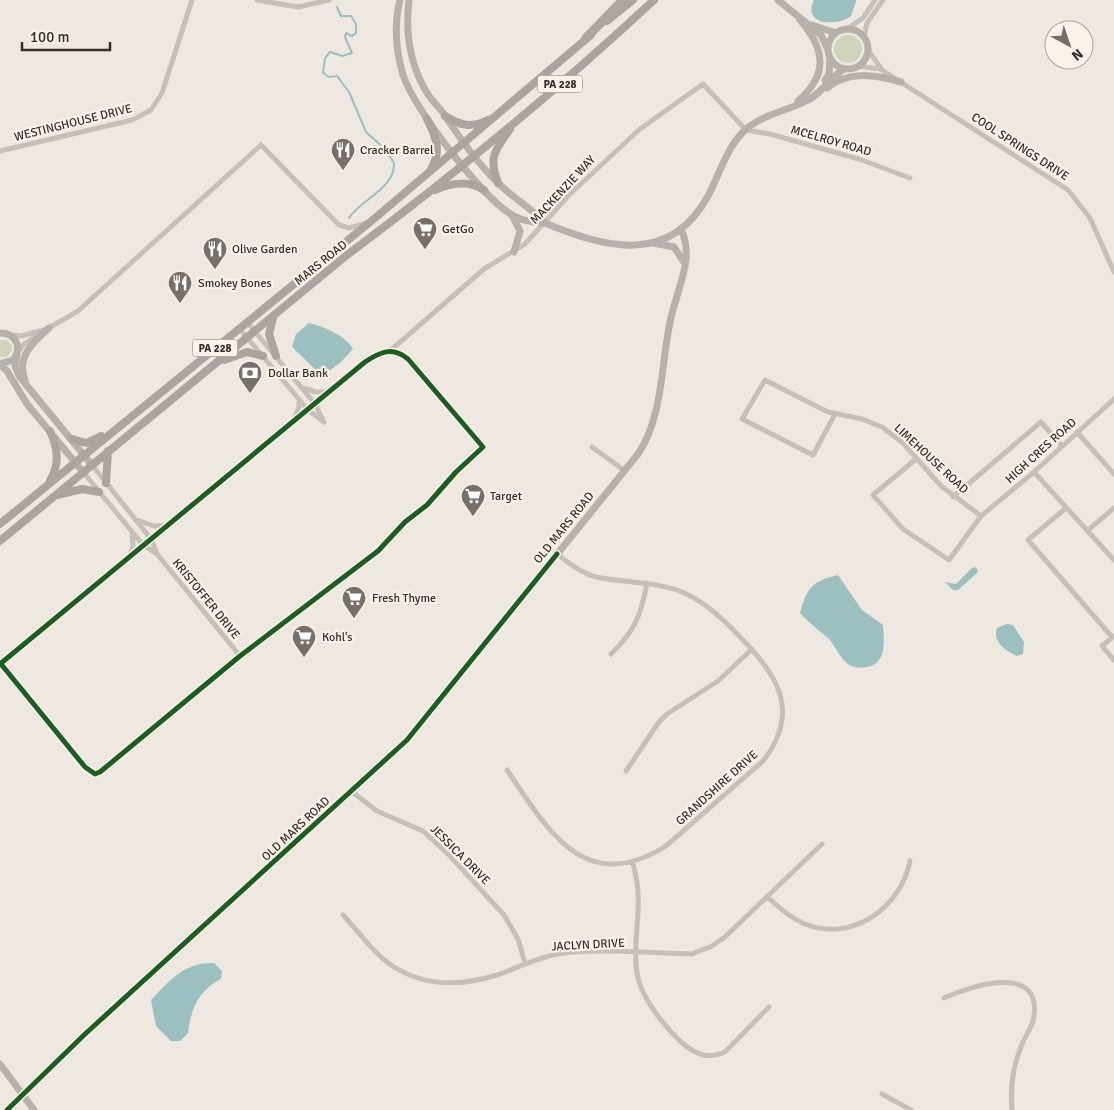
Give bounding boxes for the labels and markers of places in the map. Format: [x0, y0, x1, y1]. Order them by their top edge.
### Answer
restaurant icon: Cracker Barrel [330, 137, 356, 171]
place label: Cracker Barrel [360, 143, 434, 158]
supermarket icon: GetGo [412, 216, 438, 250]
place label: GetGo [442, 222, 474, 237]
restaurant icon: Olive Garden [202, 236, 228, 270]
place label: Olive Garden [232, 242, 297, 257]
restaurant icon: Smokey Bones [167, 270, 193, 304]
place label: Smokey Bones [198, 276, 272, 291]
bank icon: Dollar Bank [237, 360, 263, 394]
place label: Dollar Bank [268, 366, 328, 381]
supermarket icon: Target [460, 483, 486, 517]
place label: Target [490, 489, 522, 504]
supermarket icon: Fresh Thyme [341, 585, 367, 619]
place label: Fresh Thyme [372, 591, 436, 606]
supermarket icon: Kohl's [291, 624, 317, 658]
place label: Kohl's [322, 630, 353, 645]

